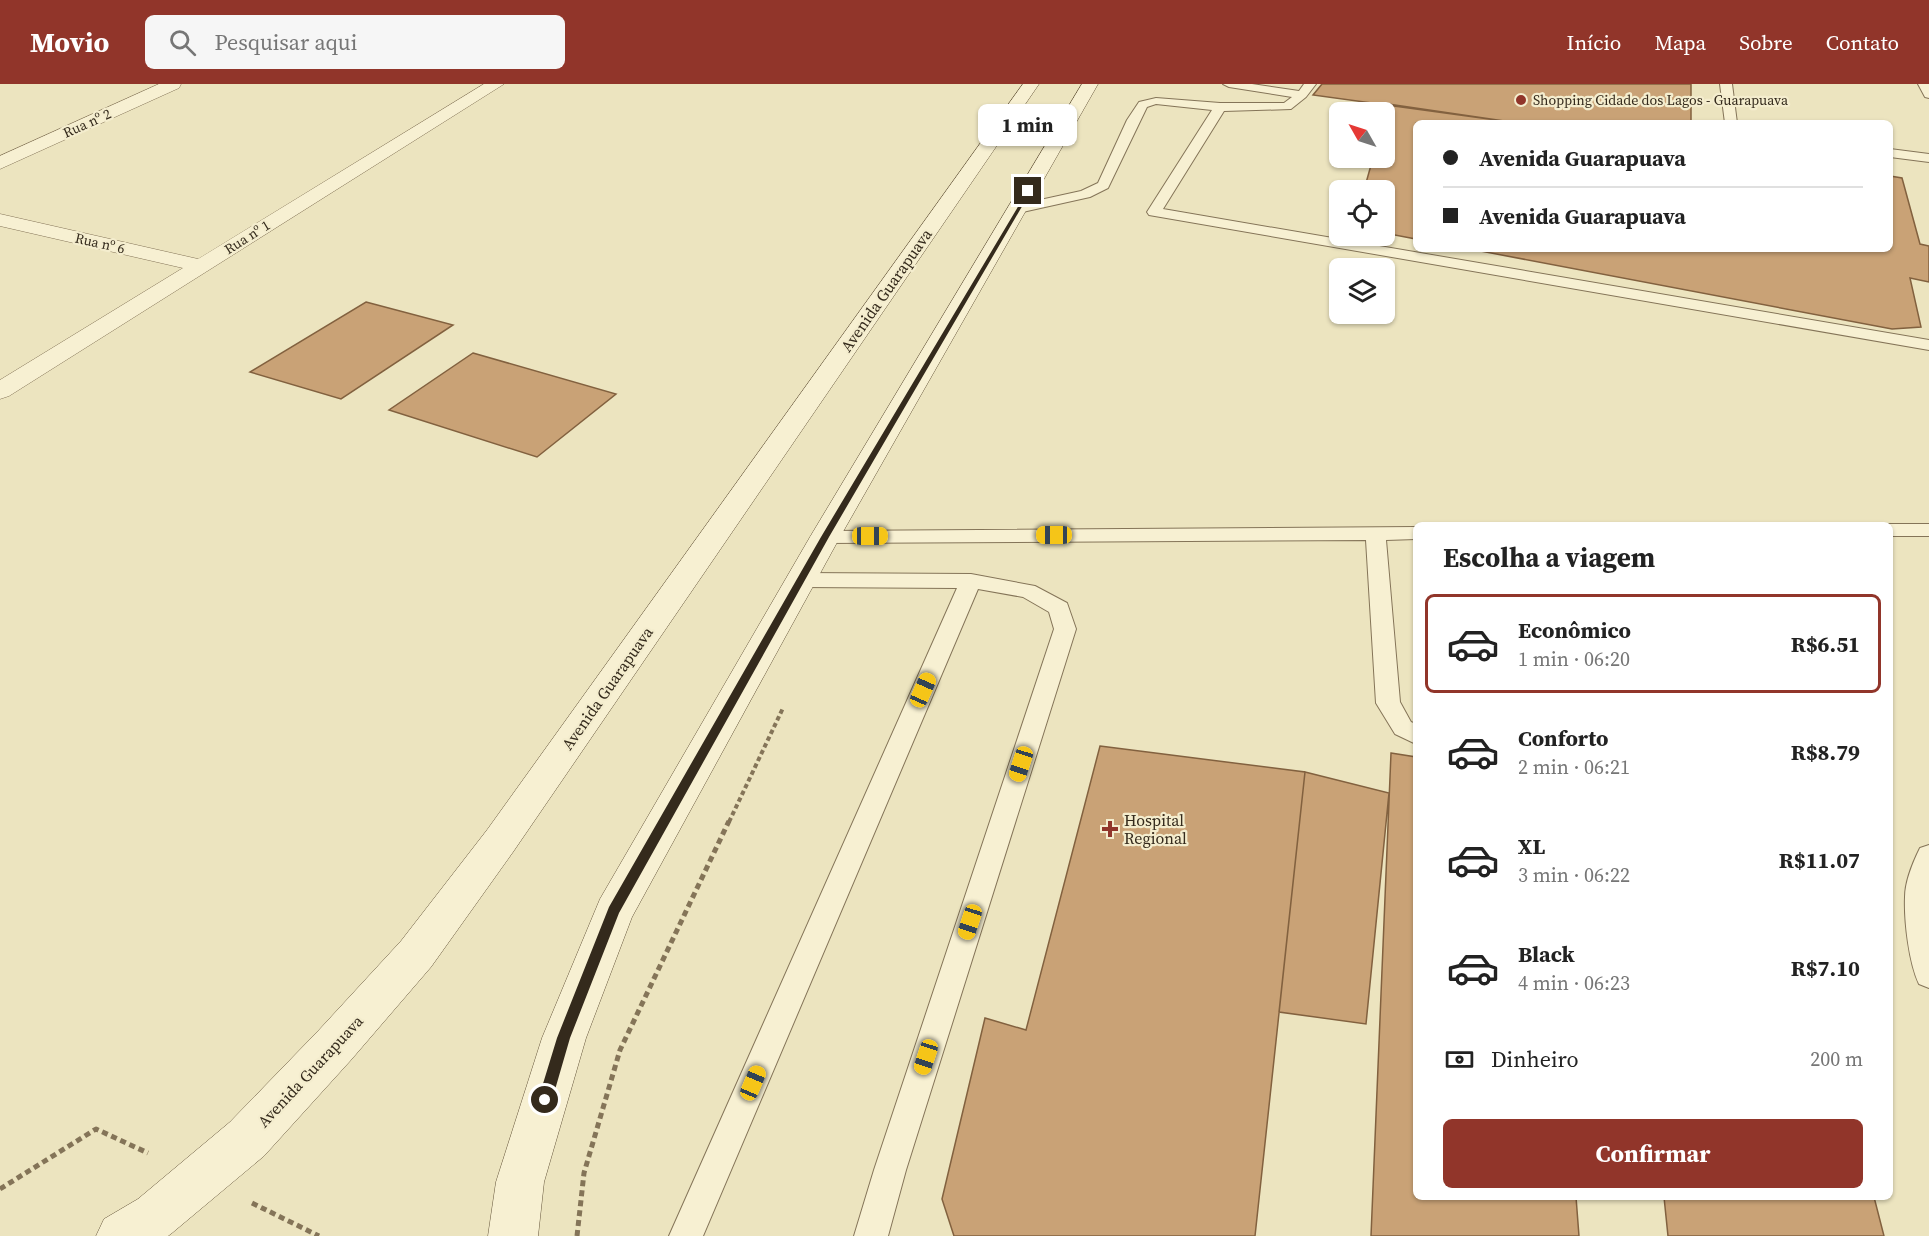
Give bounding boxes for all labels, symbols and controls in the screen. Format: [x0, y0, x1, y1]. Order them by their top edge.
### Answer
search box [145, 15, 565, 69]
text: Movio [30, 23, 109, 61]
icon: search [166, 26, 199, 59]
text: Pesquisar aqui [214, 27, 357, 57]
text: Início [1567, 28, 1621, 57]
text: Mapa [1654, 28, 1706, 57]
text: Sobre [1739, 28, 1793, 57]
text: Contato [1826, 28, 1899, 57]
place label: Shopping Cidade dos Lagos - Guarapuava [1533, 90, 1789, 110]
marker: Shopping Cidade dos Lagos - Guarapuava [1514, 93, 1528, 107]
north arrow [1329, 102, 1395, 168]
map controls [1329, 102, 1395, 324]
street label: Rua nº 2 [60, 104, 114, 142]
callout: 1 min [978, 104, 1078, 146]
text: 1 min [1002, 111, 1053, 139]
text: Avenida Guarapuava [1479, 143, 1686, 173]
route end [1014, 177, 1041, 204]
button: locate [1329, 180, 1395, 246]
text: Avenida Guarapuava [1479, 201, 1686, 231]
street label: Rua nº 1 [220, 215, 274, 259]
street label: Avenida Guarapuava [835, 223, 937, 356]
street label: Rua nº 6 [73, 228, 127, 258]
button: layers [1329, 258, 1395, 324]
car [1036, 526, 1072, 544]
car [852, 527, 888, 545]
text: Escolha a viagem [1443, 539, 1655, 576]
text: Econômico [1518, 615, 1631, 645]
icon: car [1446, 617, 1500, 671]
street label: Avenida Guarapuava [556, 621, 658, 754]
text: R$6.51 [1791, 629, 1860, 659]
text: 1 min · 06:20 [1518, 645, 1630, 673]
car [907, 670, 939, 710]
text: Conforto [1518, 723, 1608, 753]
icon: car [1446, 725, 1500, 779]
text: R$8.79 [1791, 737, 1860, 767]
car [1007, 744, 1035, 784]
text: 2 min · 06:21 [1518, 753, 1630, 781]
place label: Hospital Regional [1124, 809, 1187, 849]
marker: Hospital Regional [1101, 820, 1119, 838]
text: XL [1518, 831, 1545, 861]
icon: car [1446, 833, 1500, 887]
text: R$11.07 [1779, 845, 1860, 875]
text: 3 min · 06:22 [1518, 861, 1630, 889]
car [956, 902, 984, 942]
text: Black [1518, 939, 1575, 969]
icon: car [1446, 941, 1500, 995]
text: R$7.10 [1791, 953, 1860, 983]
text: 4 min · 06:23 [1518, 969, 1630, 997]
street label: Avenida Guarapuava [252, 1010, 368, 1132]
car [912, 1037, 940, 1077]
icon: cash [1443, 1043, 1476, 1076]
text: Dinheiro [1491, 1044, 1579, 1074]
text: 200 m [1810, 1045, 1863, 1073]
car [738, 1063, 768, 1103]
route start [531, 1086, 558, 1113]
button: Confirmar [1443, 1119, 1863, 1188]

